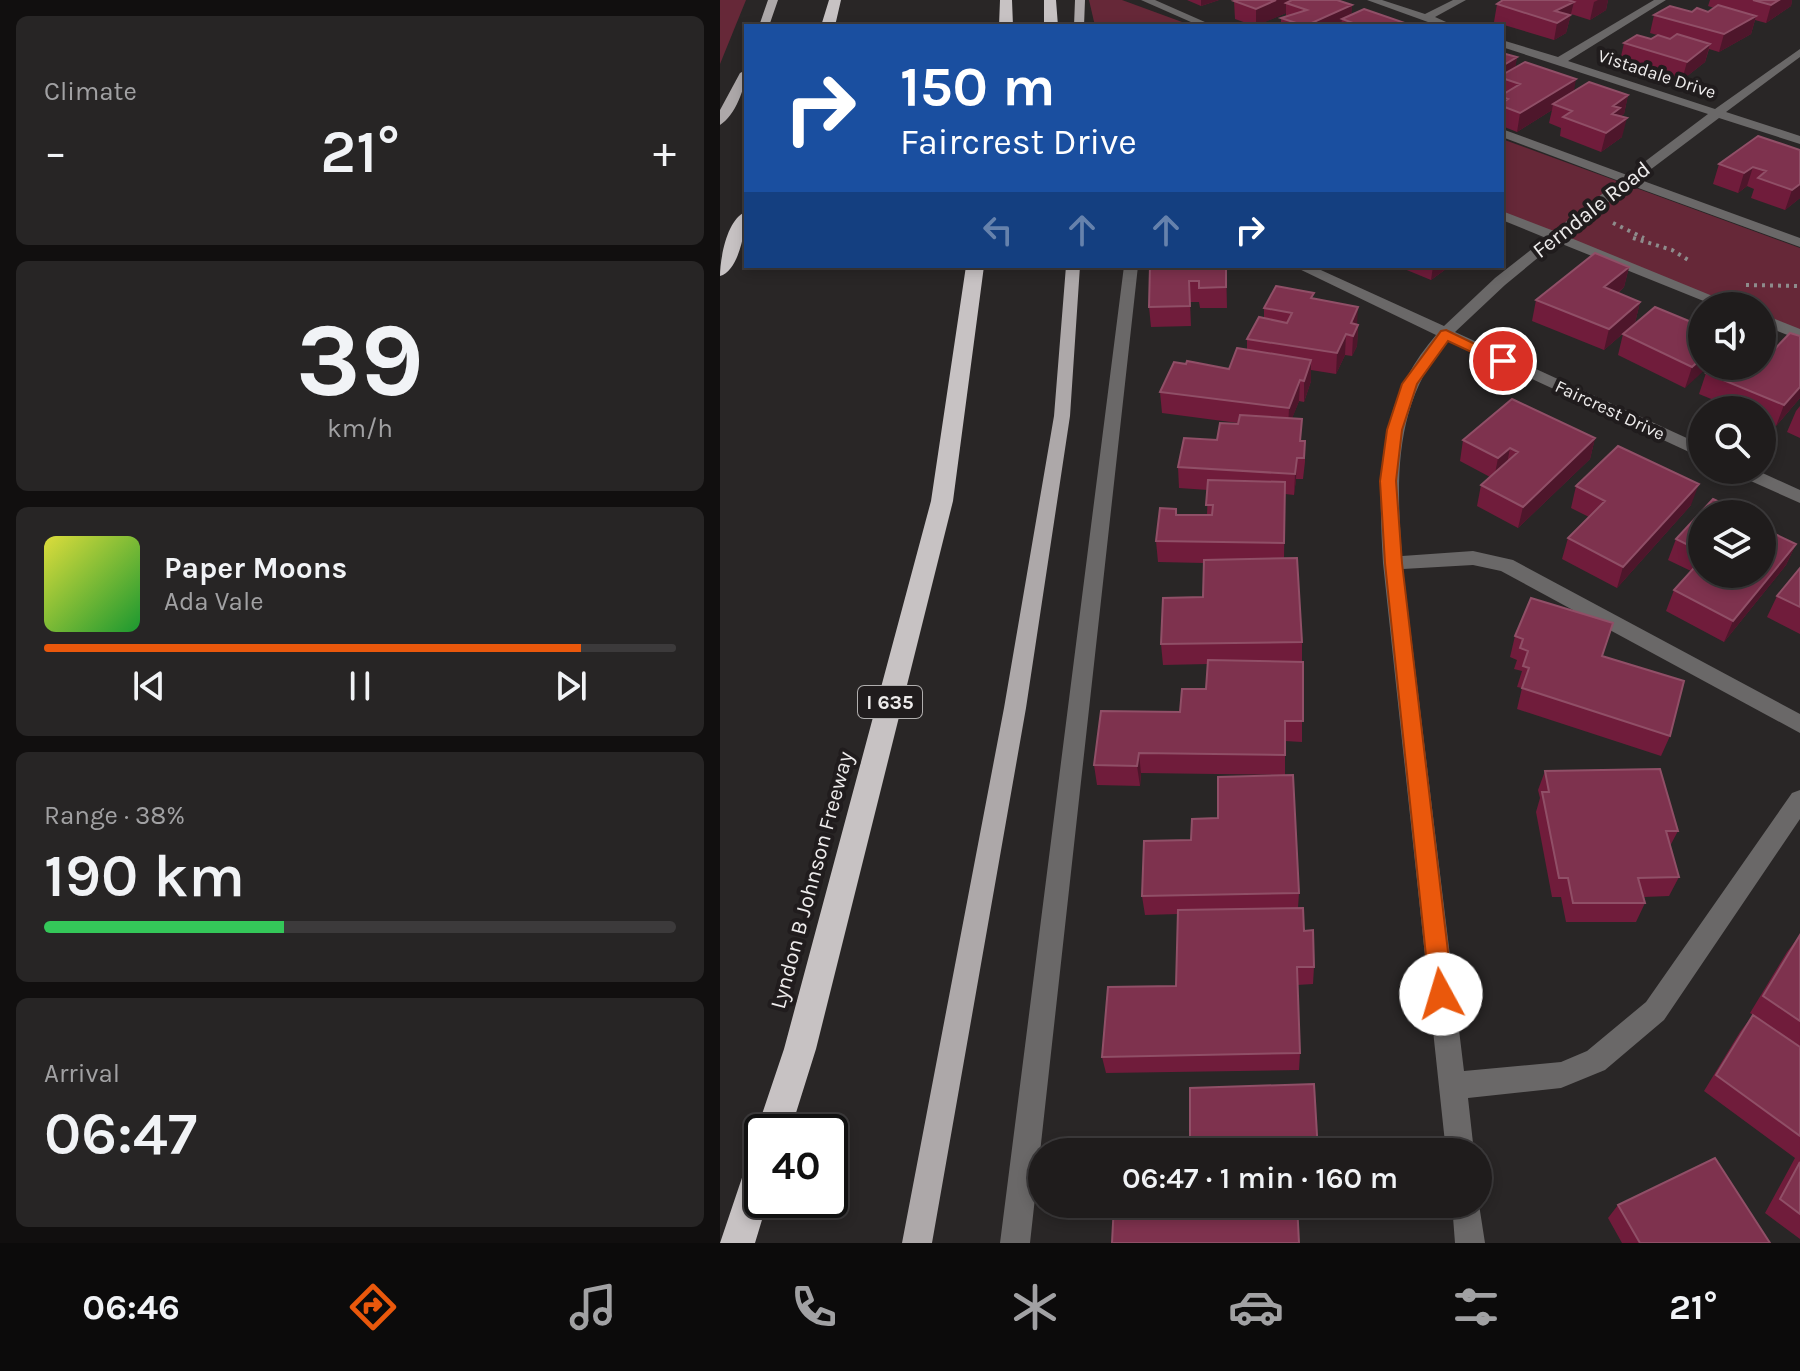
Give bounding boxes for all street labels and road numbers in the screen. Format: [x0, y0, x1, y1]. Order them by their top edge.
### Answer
street label: Vistadale Drive [1595, 45, 1719, 103]
street label: Ferndale Road [1528, 156, 1656, 264]
street label: Faircrest Drive [1552, 375, 1668, 445]
road number: I 635 [858, 686, 922, 718]
street label: Lyndon B Johnson Freeway [765, 749, 859, 1012]

